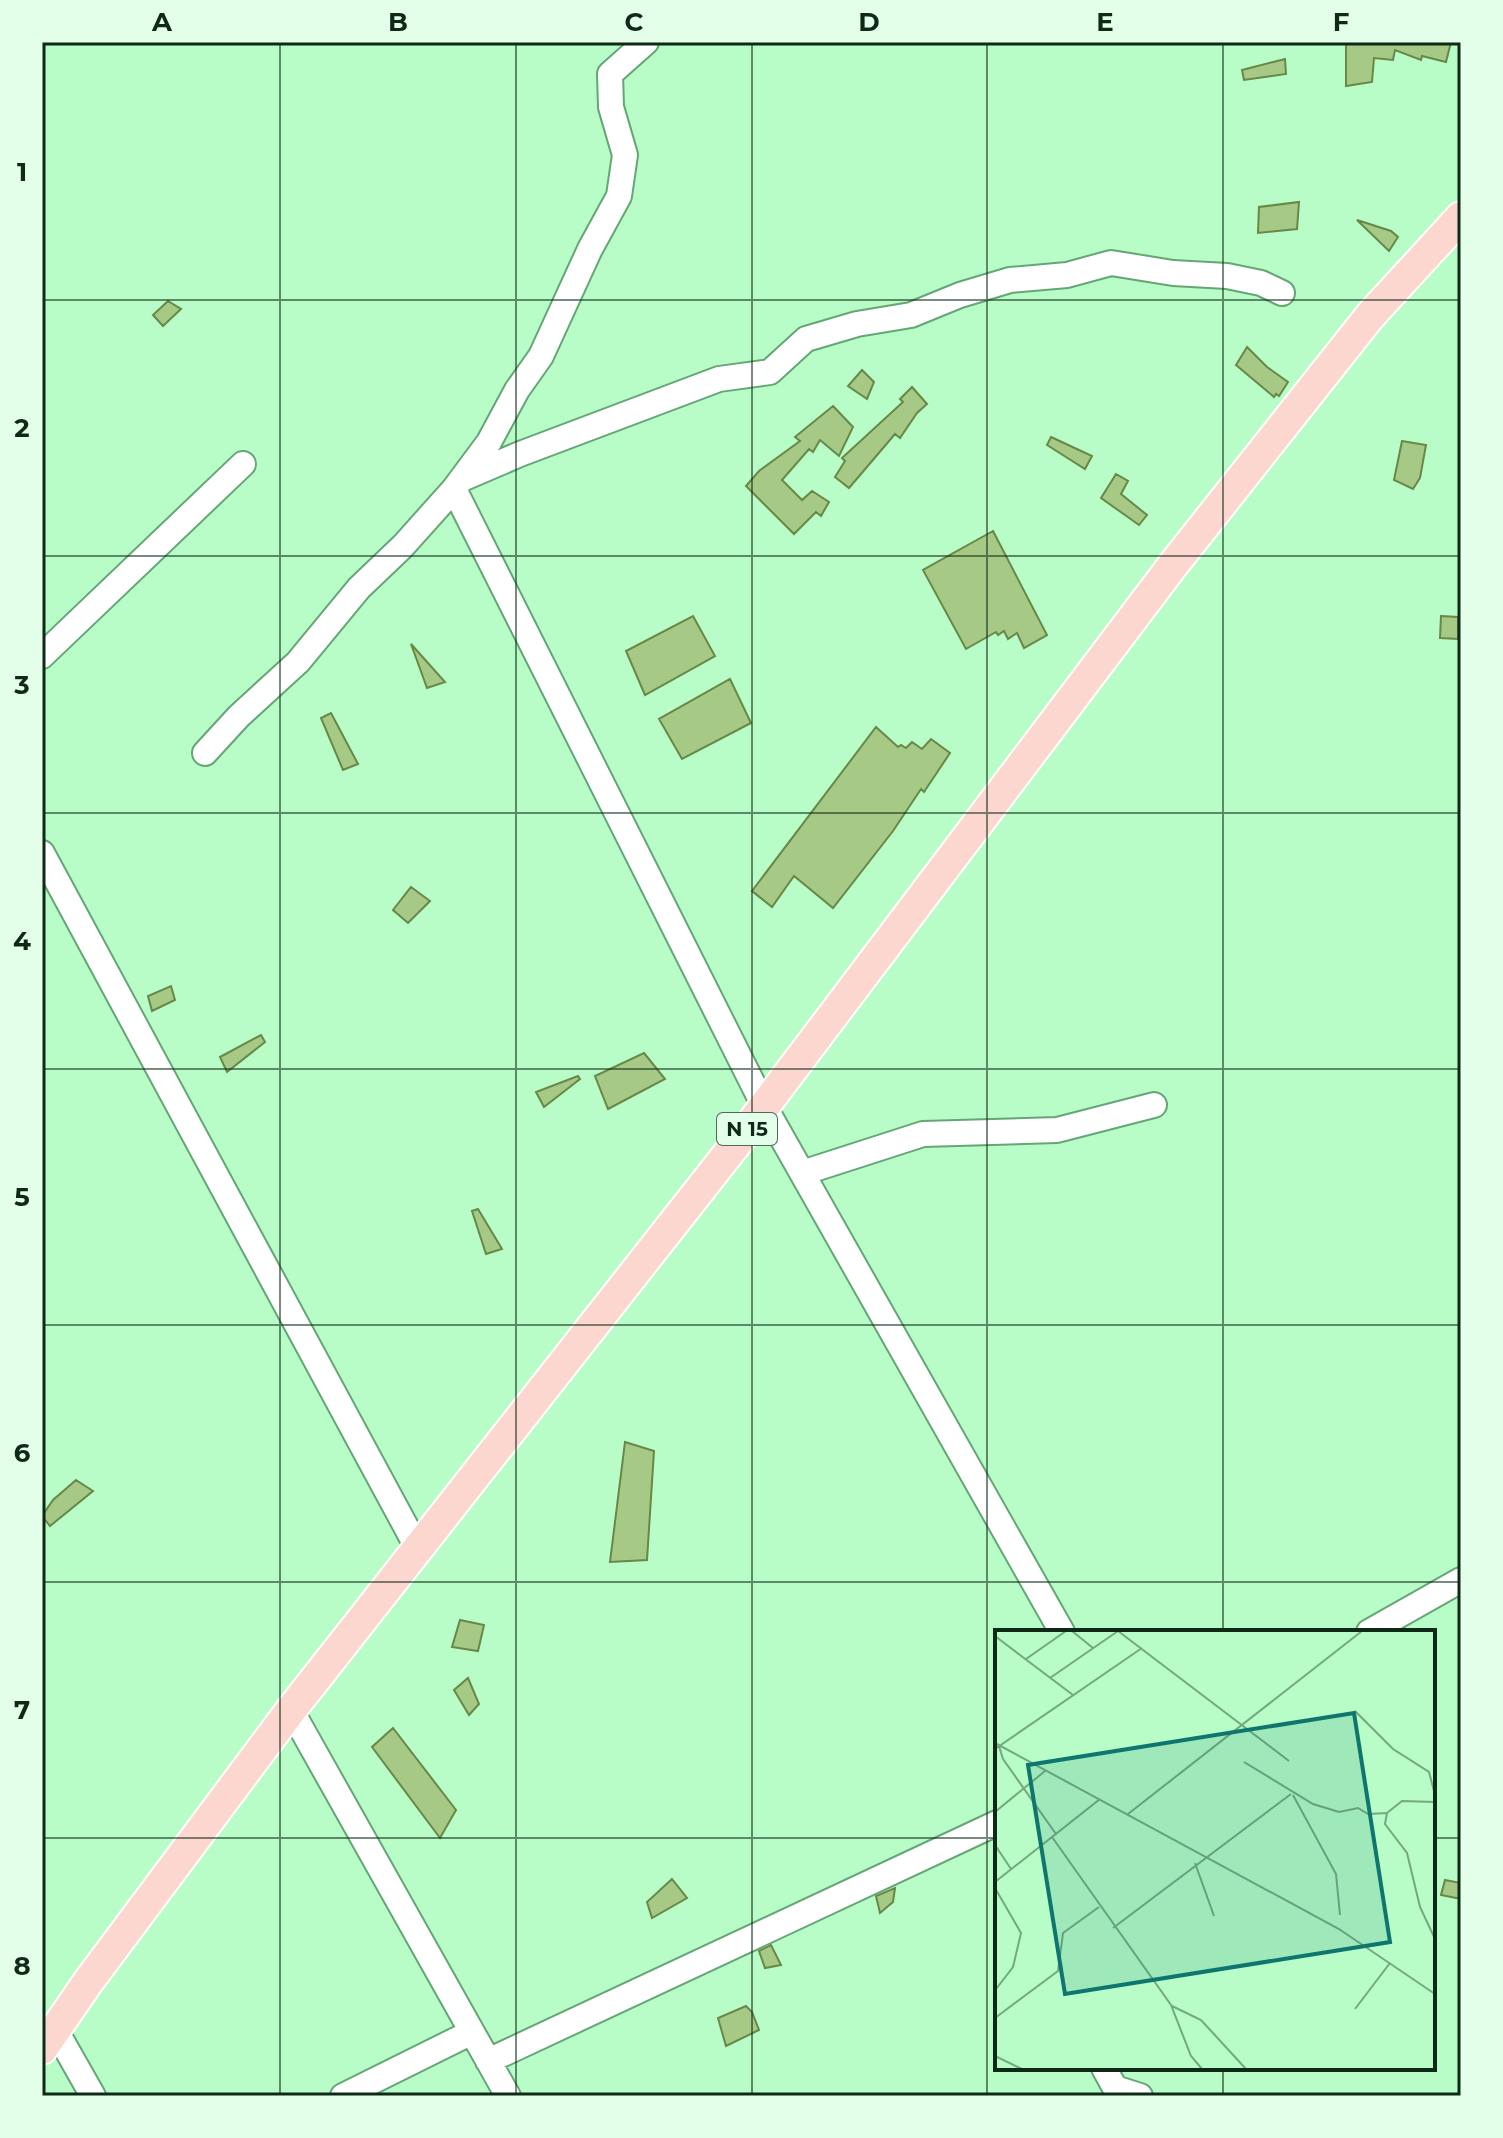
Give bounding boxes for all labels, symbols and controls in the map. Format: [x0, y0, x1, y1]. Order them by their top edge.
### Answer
text: A [151, 6, 173, 38]
text: B [388, 6, 408, 38]
text: C [625, 6, 644, 38]
text: D [858, 6, 880, 38]
text: E [1096, 6, 1114, 38]
text: F [1333, 6, 1349, 38]
text: 1 [17, 156, 27, 188]
text: 2 [14, 412, 30, 444]
text: 3 [13, 669, 30, 701]
text: 4 [13, 925, 31, 957]
road number: N 15 [717, 1113, 777, 1145]
text: 5 [14, 1181, 30, 1213]
text: 6 [14, 1437, 31, 1469]
inset map [995, 1630, 1435, 2070]
text: 7 [14, 1694, 30, 1726]
text: 8 [13, 1950, 31, 1982]

